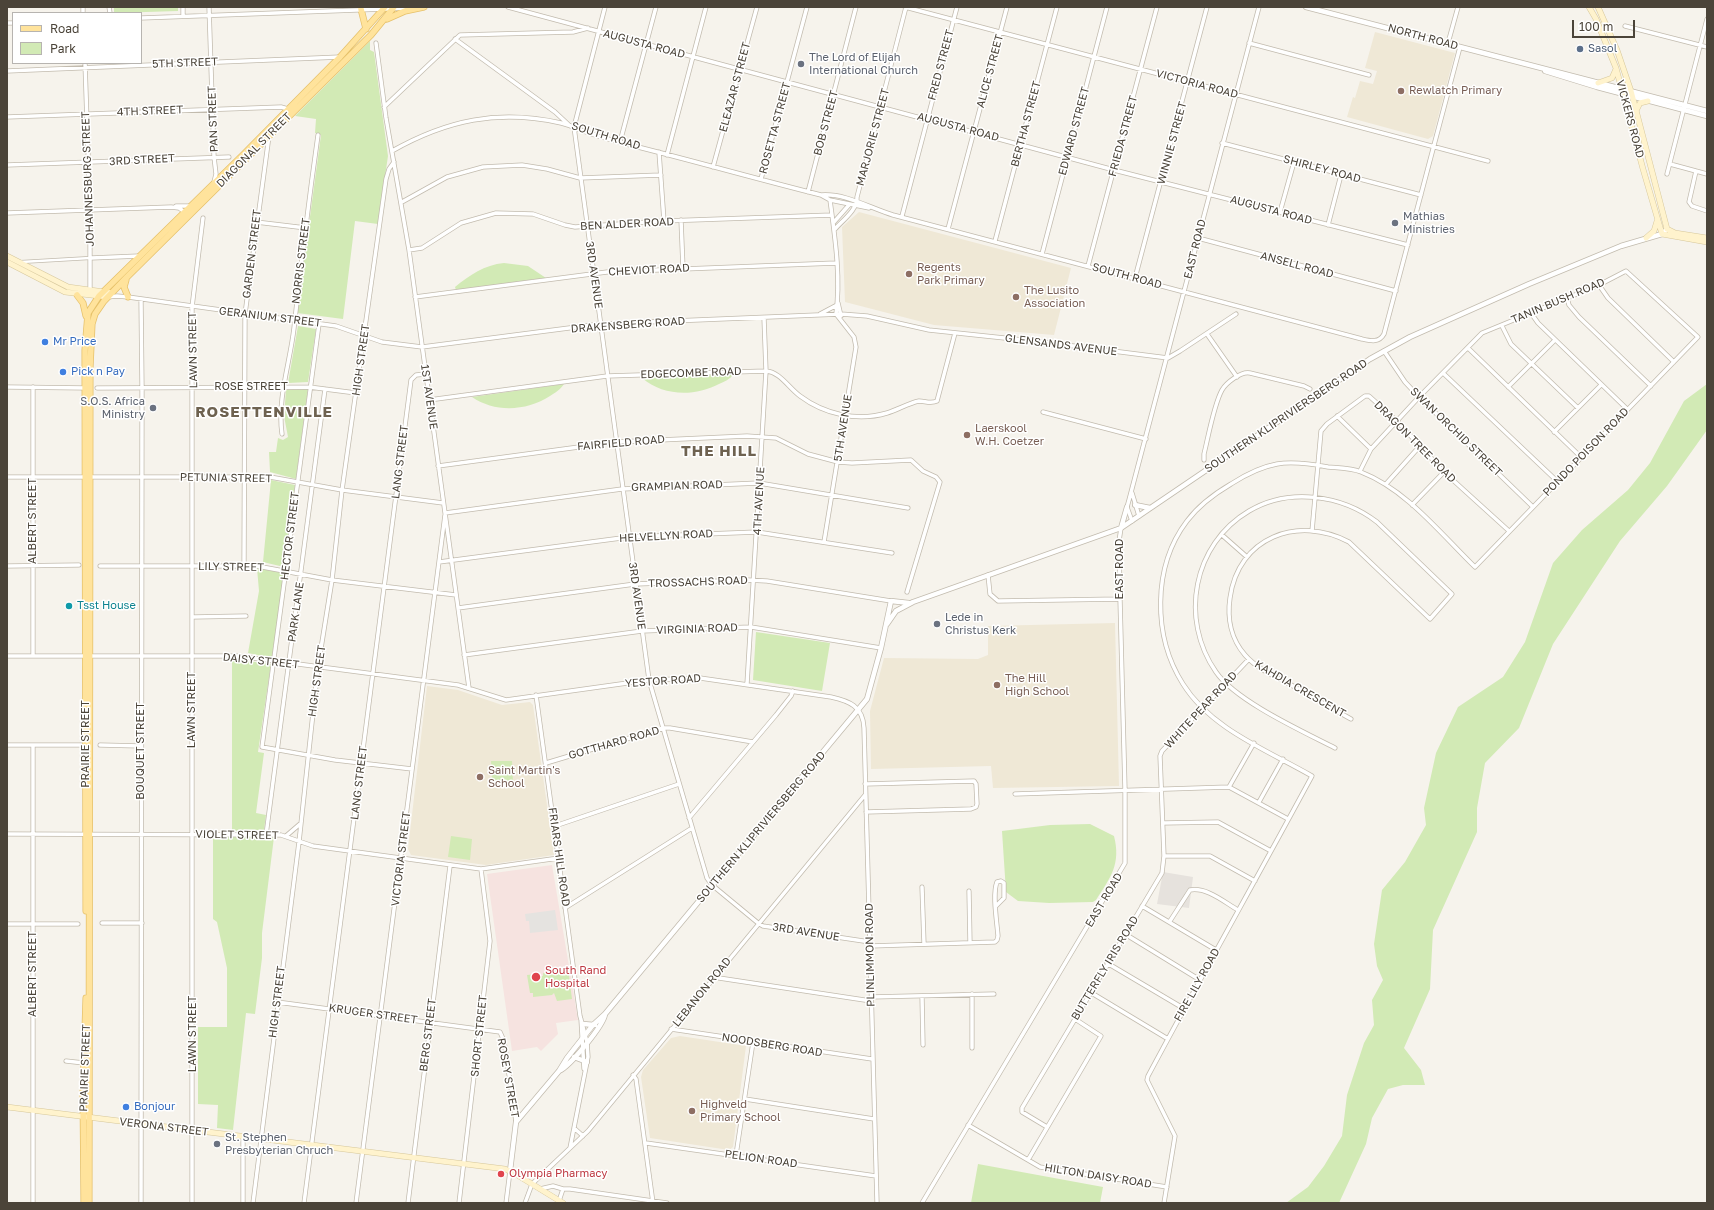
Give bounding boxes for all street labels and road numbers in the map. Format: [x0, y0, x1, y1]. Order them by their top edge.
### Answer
street label: NORTH ROAD [1386, 21, 1460, 53]
street label: AUGUSTA ROAD [602, 27, 686, 61]
street label: FRED STREET [925, 28, 957, 102]
street label: ALICE STREET [974, 33, 1006, 109]
street label: ELEAZAR STREET [717, 40, 753, 134]
street label: 5TH STREET [152, 55, 218, 71]
street label: VICTORIA ROAD [1155, 67, 1239, 101]
street label: VICKERS ROAD [1613, 78, 1647, 160]
street label: BERTHA STREET [1008, 80, 1044, 168]
street label: ROSETTA STREET [756, 81, 794, 175]
street label: EDWARD STREET [1056, 85, 1092, 177]
street label: PAN STREET [205, 86, 221, 152]
street label: MARJORIE STREET [854, 87, 892, 187]
street label: BOB STREET [811, 89, 841, 157]
street label: FRIEDA STREET [1106, 94, 1140, 178]
street label: WINNIE STREET [1155, 100, 1189, 186]
street label: 4TH STREET [117, 103, 183, 119]
street label: DIAGONAL STREET [214, 110, 294, 190]
street label: AUGUSTA ROAD [916, 110, 1000, 144]
street label: JOHANNESBURG STREET [79, 111, 97, 247]
street label: SOUTH ROAD [570, 119, 642, 153]
street label: 3RD STREET [109, 152, 175, 168]
street label: SHIRLEY ROAD [1282, 152, 1362, 186]
street label: AUGUSTA ROAD [1229, 193, 1313, 227]
street label: GARDEN STREET [240, 209, 264, 299]
street label: BEN ALDER ROAD [580, 215, 674, 233]
street label: NORRIS STREET [289, 217, 313, 305]
street label: EAST ROAD [1181, 218, 1209, 280]
street label: 3RD AVENUE [583, 240, 605, 310]
street label: ANSELL ROAD [1259, 249, 1335, 281]
street label: SOUTH ROAD [1091, 260, 1163, 292]
street label: CHEVIOT ROAD [608, 261, 690, 279]
street label: TANIN BUSH ROAD [1509, 275, 1607, 327]
street label: GERANIUM STREET [218, 304, 322, 330]
street label: LAWN STREET [186, 312, 200, 388]
street label: DRAKENSBERG ROAD [570, 314, 686, 336]
street label: HIGH STREET [349, 323, 373, 397]
street label: GLENSANDS AVENUE [1004, 332, 1118, 358]
street label: SOUTHERN KLIPRIVIERSBERG ROAD [1202, 356, 1370, 476]
street label: 1ST AVENUE [418, 364, 440, 430]
street label: EDGECOMBE ROAD [640, 365, 742, 381]
street label: ROSE STREET [214, 380, 288, 394]
street label: SWAN ORCHID STREET [1407, 385, 1505, 479]
street label: 5TH AVENUE [831, 393, 855, 463]
street label: DRAGON TREE ROAD [1371, 398, 1459, 486]
street label: PONDO POISON ROAD [1540, 405, 1632, 499]
street label: LANG STREET [389, 424, 411, 500]
street label: FAIRFIELD ROAD [577, 433, 665, 453]
street label: 4TH AVENUE [751, 467, 767, 535]
street label: PETUNIA STREET [180, 471, 272, 485]
street label: ALBERT STREET [26, 478, 40, 564]
street label: GRAMPIAN ROAD [631, 478, 723, 494]
street label: HECTOR STREET [278, 491, 302, 581]
street label: HELVELLYN ROAD [619, 527, 713, 545]
street label: EAST ROAD [1113, 539, 1127, 599]
street label: LILY STREET [198, 560, 264, 574]
street label: 3RD AVENUE [626, 561, 648, 631]
street label: TROSSACHS ROAD [648, 574, 748, 590]
street label: PARK LANE [285, 581, 307, 643]
street label: VIRGINIA ROAD [656, 621, 738, 637]
street label: HIGH STREET [305, 644, 329, 718]
street label: DAISY STREET [222, 650, 300, 672]
street label: KAHDIA CRESCENT [1252, 658, 1348, 720]
street label: WHITE PEAR ROAD [1162, 669, 1240, 751]
street label: LAWN STREET [185, 672, 199, 748]
street label: YESTOR ROAD [625, 672, 701, 690]
street label: PRAIRIE STREET [79, 700, 93, 788]
street label: BOUQUET STREET [134, 702, 148, 800]
street label: GOTTHARD ROAD [567, 724, 661, 762]
street label: LANG STREET [348, 745, 370, 821]
street label: SOUTHERN KLIPRIVIERSBERG ROAD [694, 749, 828, 905]
street label: FRIARS HILL ROAD [546, 807, 572, 907]
street label: VICTORIA STREET [389, 811, 413, 907]
street label: VIOLET STREET [195, 828, 279, 842]
street label: EAST ROAD [1083, 870, 1125, 930]
street label: PLINLIMMON ROAD [862, 903, 878, 1007]
street label: BUTTERFLY IRIS ROAD [1069, 913, 1141, 1023]
street label: 3RD AVENUE [771, 920, 841, 944]
street label: ALBERT STREET [26, 931, 40, 1017]
street label: FIRE LILY ROAD [1171, 946, 1223, 1024]
street label: LEBANON ROAD [670, 955, 734, 1029]
street label: HIGH STREET [266, 965, 288, 1039]
street label: SHORT STREET [468, 995, 490, 1077]
street label: LAWN STREET [186, 996, 200, 1072]
street label: BERG STREET [417, 998, 439, 1072]
street label: KRUGER STREET [328, 1001, 418, 1027]
street label: PRAIRIE STREET [77, 1024, 93, 1112]
street label: NOODSBERG ROAD [721, 1031, 823, 1059]
street label: ROSEY STREET [494, 1037, 522, 1119]
street label: VERONA STREET [119, 1115, 209, 1139]
street label: PELION ROAD [724, 1147, 798, 1171]
street label: HILTON DAISY ROAD [1043, 1161, 1153, 1191]

